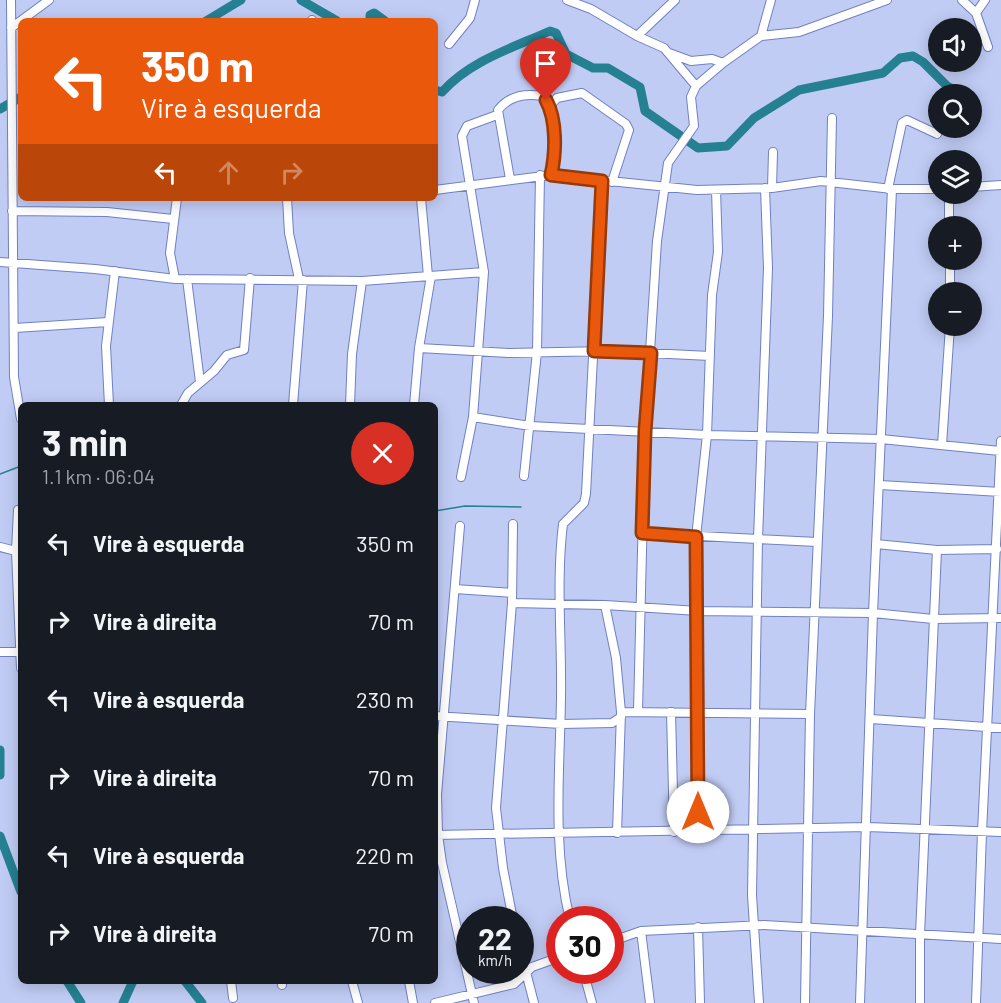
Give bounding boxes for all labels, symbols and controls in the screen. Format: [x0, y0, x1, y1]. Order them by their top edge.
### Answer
map controls [928, 18, 982, 336]
button: sound [928, 18, 982, 72]
pin [520, 38, 571, 100]
text: 350 m [141, 40, 254, 90]
icon: left [42, 42, 120, 120]
icon: arrive [529, 47, 562, 80]
button: search [928, 84, 982, 138]
text: Vire à esquerda [141, 91, 322, 123]
button: layers [928, 150, 982, 204]
icon: left [149, 156, 182, 189]
icon: ahead [212, 156, 245, 189]
icon: right [275, 156, 308, 189]
button: + [928, 216, 982, 270]
button: − [928, 282, 982, 336]
text: 3 min [42, 420, 128, 463]
button: close [351, 422, 414, 485]
text: 1.1 km · 06:04 [42, 464, 155, 488]
icon: left [42, 527, 75, 560]
text: Vire à esquerda [93, 530, 244, 556]
text: 350 m [356, 530, 414, 556]
icon: right [42, 605, 75, 638]
text: Vire à direita [93, 608, 217, 634]
text: 70 m [369, 608, 414, 634]
icon: left [42, 683, 75, 716]
text: Vire à esquerda [93, 686, 244, 712]
text: 230 m [356, 686, 414, 712]
icon: right [42, 761, 75, 794]
text: Vire à direita [93, 764, 217, 790]
text: 70 m [369, 764, 414, 790]
position arrow [666, 780, 730, 844]
icon: left [42, 839, 75, 872]
text: Vire à esquerda [93, 842, 244, 868]
text: 220 m [355, 842, 414, 868]
speed limit sign: 30 [546, 906, 624, 984]
icon: right [42, 917, 75, 950]
text: Vire à direita [93, 920, 217, 946]
text: 70 m [369, 920, 414, 946]
text: 22 [478, 920, 512, 956]
text: km/h [478, 951, 512, 969]

